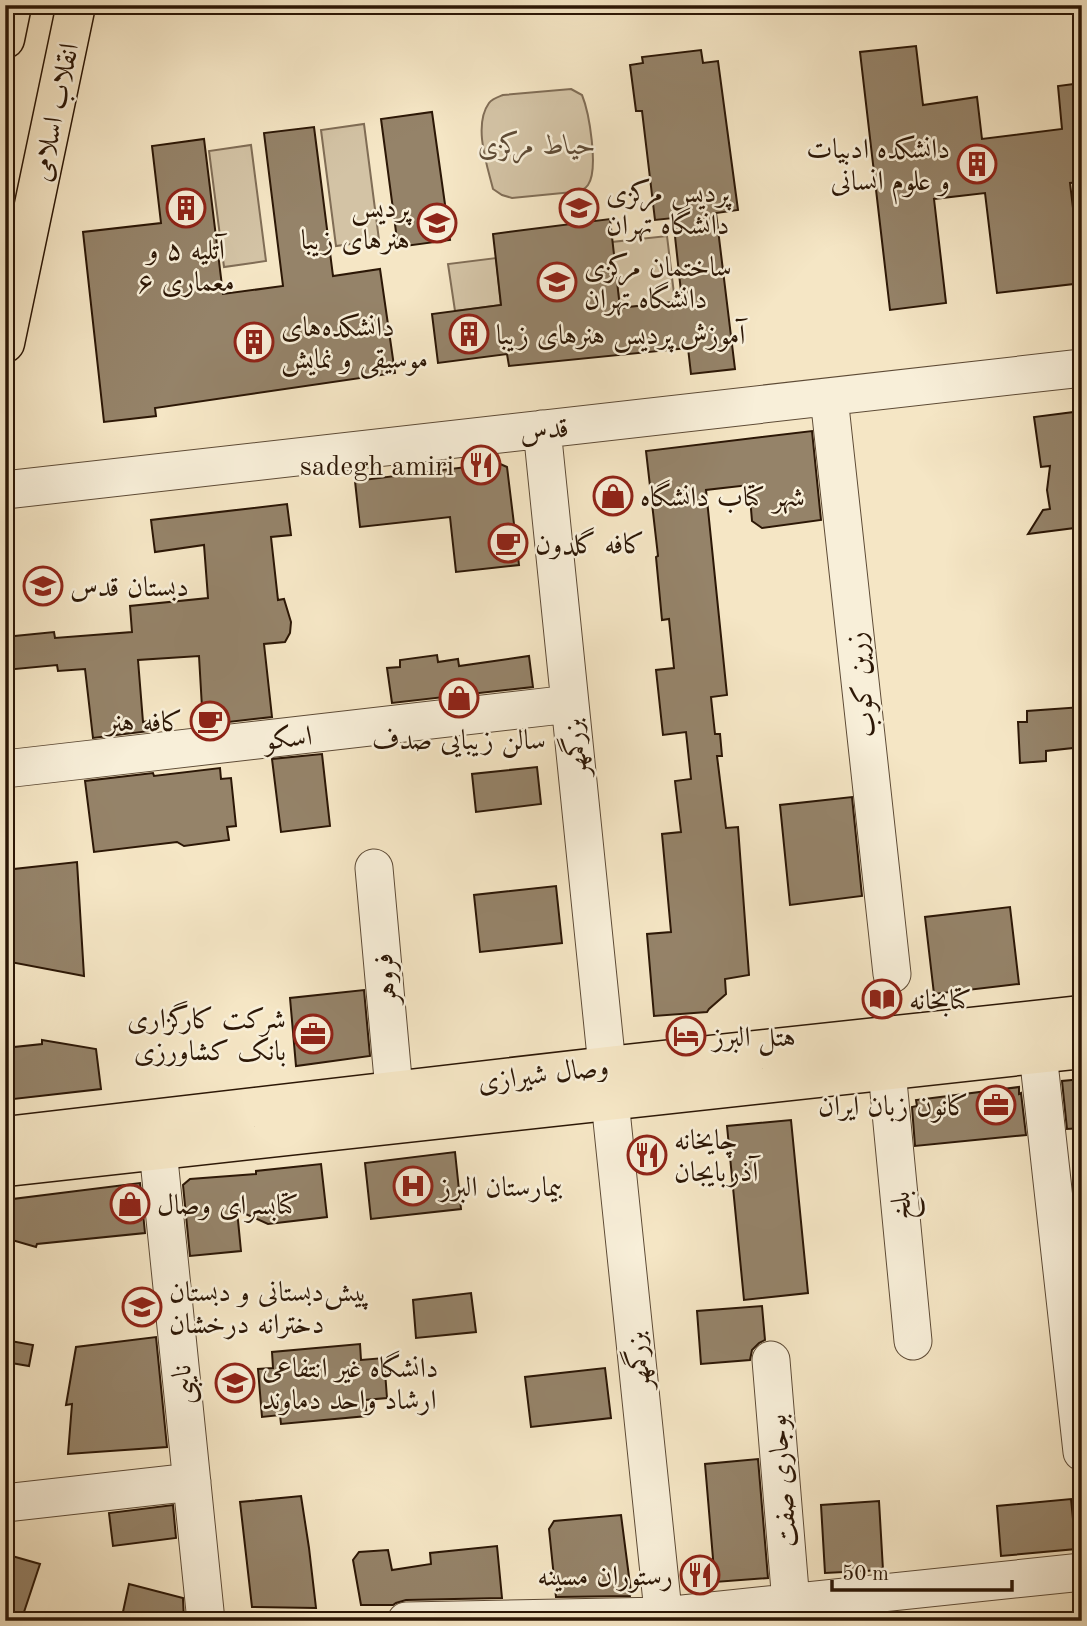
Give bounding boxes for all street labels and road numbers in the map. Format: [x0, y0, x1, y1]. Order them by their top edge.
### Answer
street label: انقلاب اسلامی [29, 41, 86, 184]
street label: قدس [518, 415, 570, 448]
street label: زرین کوب [843, 630, 883, 739]
street label: بزرگمهر [553, 717, 595, 782]
street label: اسکو [260, 722, 314, 758]
street label: فروهر [371, 952, 404, 1009]
street label: وصال شیرازی [476, 1054, 610, 1098]
street label: بلخ [888, 1189, 926, 1221]
street label: بزرگمهر [616, 1330, 658, 1395]
street label: نایبی [169, 1363, 205, 1406]
street label: بوجاری صفت [764, 1413, 805, 1549]

